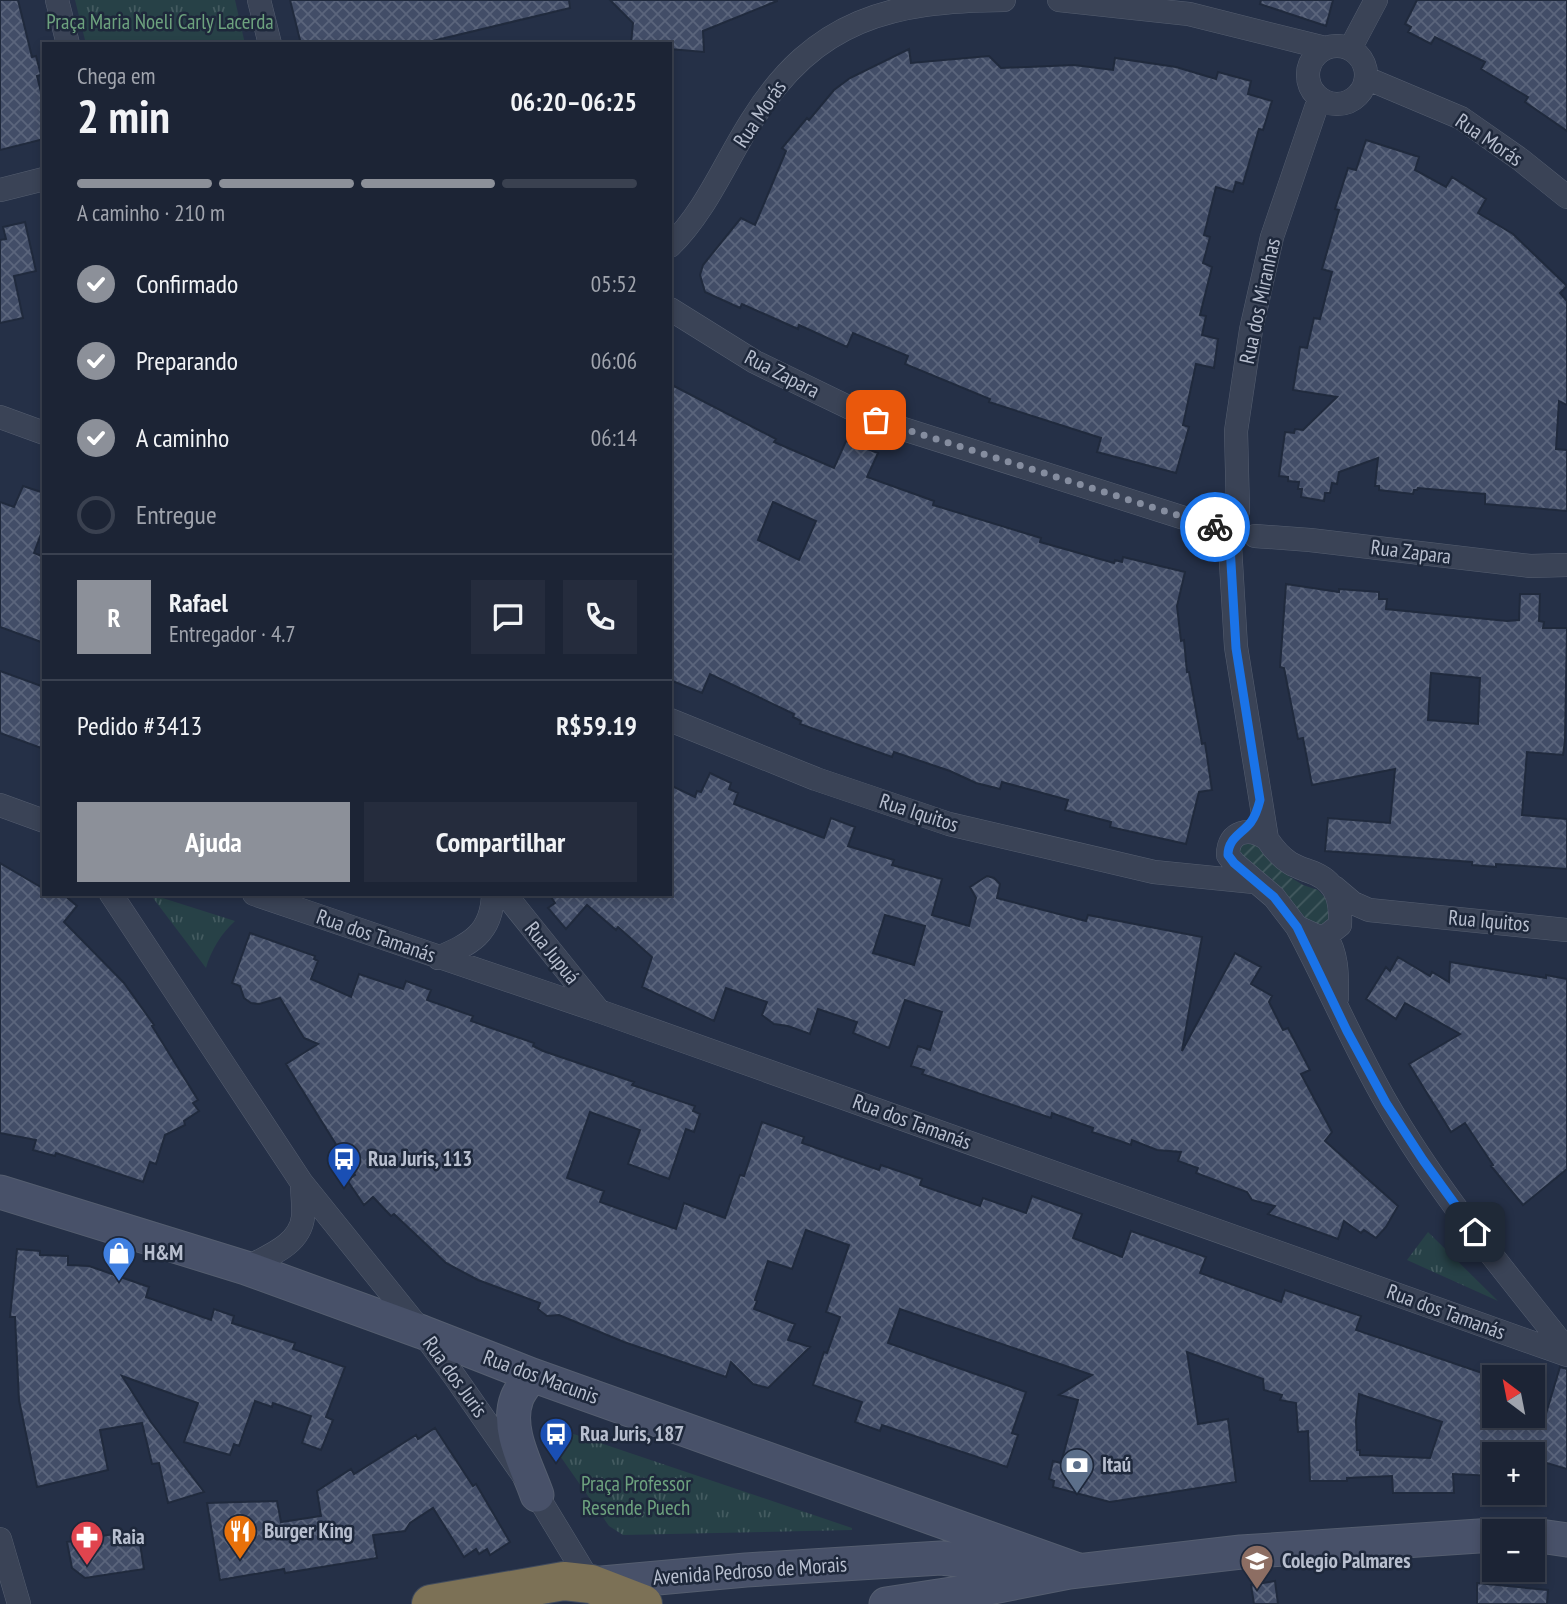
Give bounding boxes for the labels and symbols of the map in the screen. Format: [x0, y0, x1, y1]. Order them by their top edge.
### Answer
park label: Praça Maria Noeli Carly Lacerda [46, 8, 274, 35]
street label: Rua Morás [727, 75, 792, 153]
street label: Rua Morás [1450, 107, 1528, 172]
street label: Rua dos Miranhas [1233, 236, 1286, 366]
street label: Rua Zapara [740, 343, 824, 404]
pin [846, 390, 906, 450]
courier [1180, 492, 1250, 562]
street label: Rua Zapara [1369, 533, 1453, 570]
street label: Rua Iquitos [876, 787, 962, 838]
street label: Rua dos Tamanás [313, 903, 439, 968]
street label: Rua Iquitos [1447, 904, 1531, 938]
street label: Rua Jupuá [519, 916, 586, 989]
street label: Rua dos Tamanás [849, 1088, 975, 1155]
bus stop icon: Rua Juris, 113 [325, 1140, 363, 1189]
place label: Rua Juris, 113 [368, 1145, 472, 1172]
pin [1445, 1202, 1505, 1262]
shop icon: H&M [100, 1234, 138, 1283]
place label: H&M [144, 1239, 183, 1266]
street label: Rua dos Tamanás [1383, 1278, 1509, 1345]
street label: Rua dos Juris [417, 1331, 494, 1422]
street label: Rua dos Macunis [480, 1343, 603, 1410]
north arrow [1482, 1365, 1545, 1428]
bus stop icon: Rua Juris, 187 [537, 1415, 575, 1464]
place label: Rua Juris, 187 [580, 1420, 684, 1447]
bank icon: Itaú [1058, 1446, 1096, 1495]
place label: Itaú [1102, 1451, 1131, 1478]
park label: Praça Professor Resende Puech [581, 1470, 691, 1521]
restaurant icon: Burger King [221, 1512, 259, 1561]
place label: Burger King [264, 1517, 353, 1544]
pharmacy icon: Raia [68, 1518, 106, 1567]
place label: Raia [112, 1523, 145, 1550]
school or university icon: Colegio Palmares [1238, 1542, 1276, 1591]
place label: Colegio Palmares [1282, 1547, 1411, 1574]
street label: Avenida Pedroso de Morais [652, 1550, 848, 1591]

